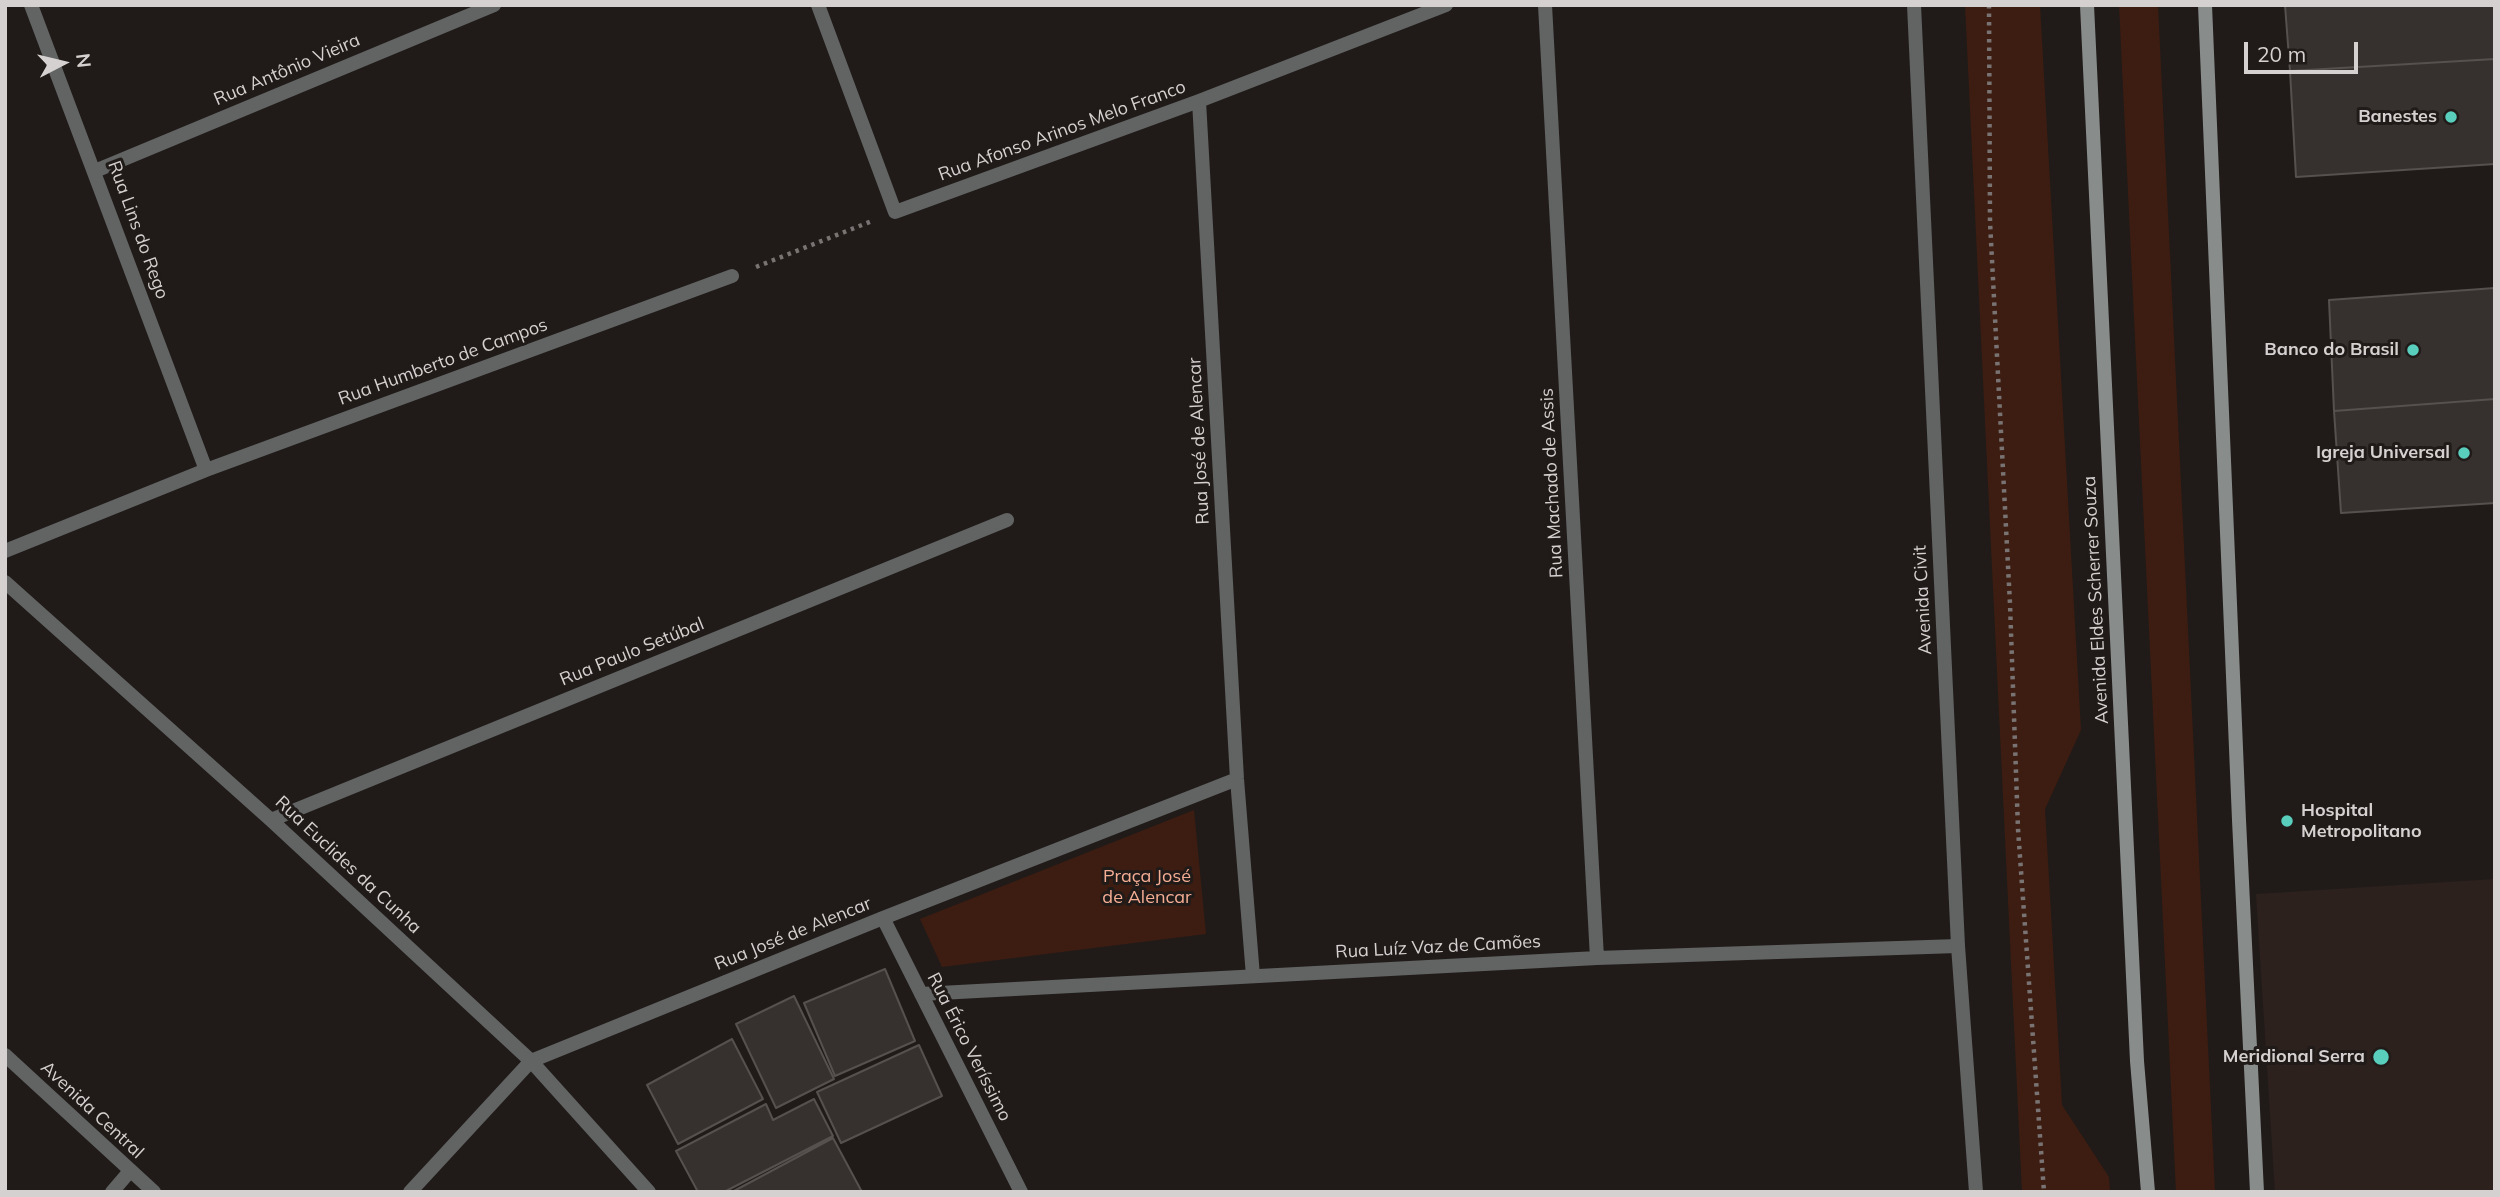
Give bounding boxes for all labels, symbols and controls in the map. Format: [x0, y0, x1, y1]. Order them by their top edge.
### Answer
north arrow [28, 28, 98, 98]
scale bar [2248, 28, 2362, 72]
street label: Rua Antônio Vieira [211, 29, 363, 111]
text: 20 m [2257, 41, 2306, 67]
text: N [71, 52, 97, 69]
street label: Rua Afonso Arinos Melo Franco [935, 76, 1189, 186]
place label: Banestes [2358, 106, 2437, 128]
marker: Banestes [2443, 109, 2459, 125]
street label: Rua Lins do Rego [103, 158, 173, 302]
street label: Rua Humberto de Campos [335, 314, 551, 410]
place label: Banco do Brasil [2264, 339, 2399, 361]
marker: Banco do Brasil [2405, 342, 2421, 358]
street label: Rua José de Alencar [1184, 357, 1214, 525]
street label: Rua Machado de Assis [1536, 388, 1568, 578]
place label: Igreja Universal [2316, 442, 2450, 464]
marker: Igreja Universal [2456, 445, 2472, 461]
street label: Avenida Eldes Scherrer Souza [2079, 475, 2113, 725]
street label: Avenida Civit [1909, 545, 1937, 655]
street label: Rua Paulo Setúbal [557, 613, 707, 691]
street label: Rua Euclides da Cunha [271, 792, 425, 938]
place label: Hospital Metropolitano [2301, 800, 2422, 842]
marker: Hospital Metropolitano [2279, 813, 2295, 829]
park label: Praça José de Alencar [1102, 866, 1192, 908]
street label: Rua José de Alencar [711, 893, 875, 975]
street label: Rua Luíz Vaz de Camões [1335, 931, 1541, 963]
street label: Rua Érico Veríssimo [922, 969, 1016, 1125]
place label: Meridional Serra [2223, 1046, 2365, 1068]
marker: Meridional Serra [2371, 1047, 2391, 1067]
street label: Avenida Central [36, 1057, 148, 1163]

